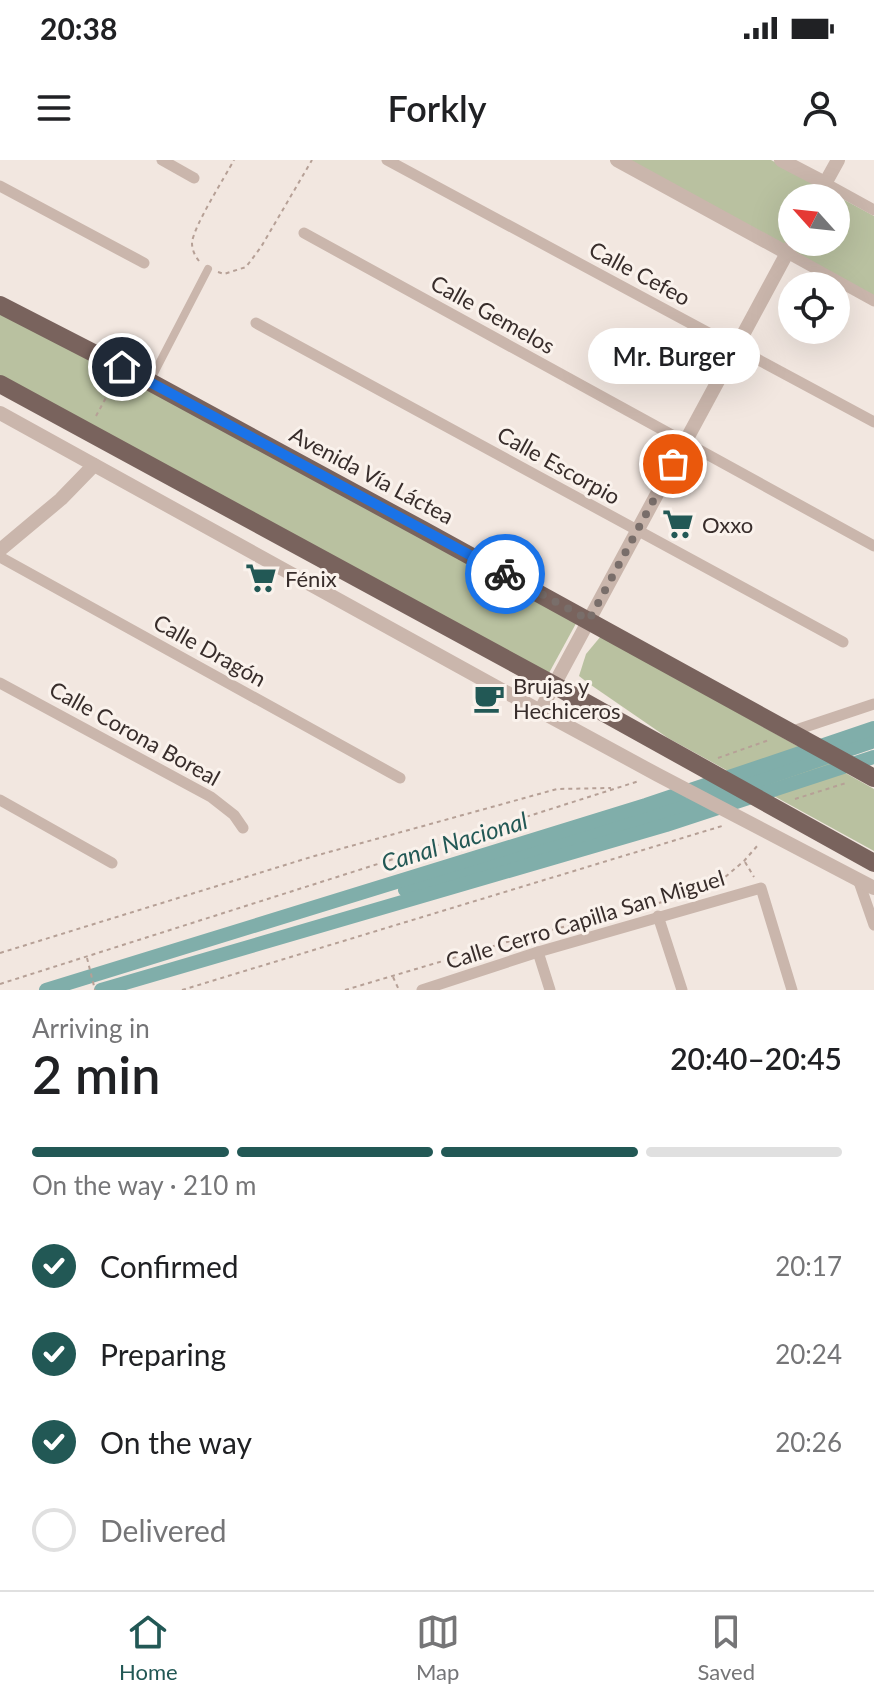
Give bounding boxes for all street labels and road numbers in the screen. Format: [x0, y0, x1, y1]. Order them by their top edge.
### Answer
street label: Calle Cefeo [585, 235, 695, 311]
street label: Calle Gemelos [426, 269, 560, 359]
street label: Avenida Vía Láctea [285, 420, 459, 530]
street label: Calle Escorpio [493, 420, 625, 510]
street label: Calle Dragón [149, 608, 271, 692]
street label: Calle Corona Boreal [45, 675, 225, 791]
street label: Calle Cerro Capilla San Miguel [442, 864, 728, 974]

